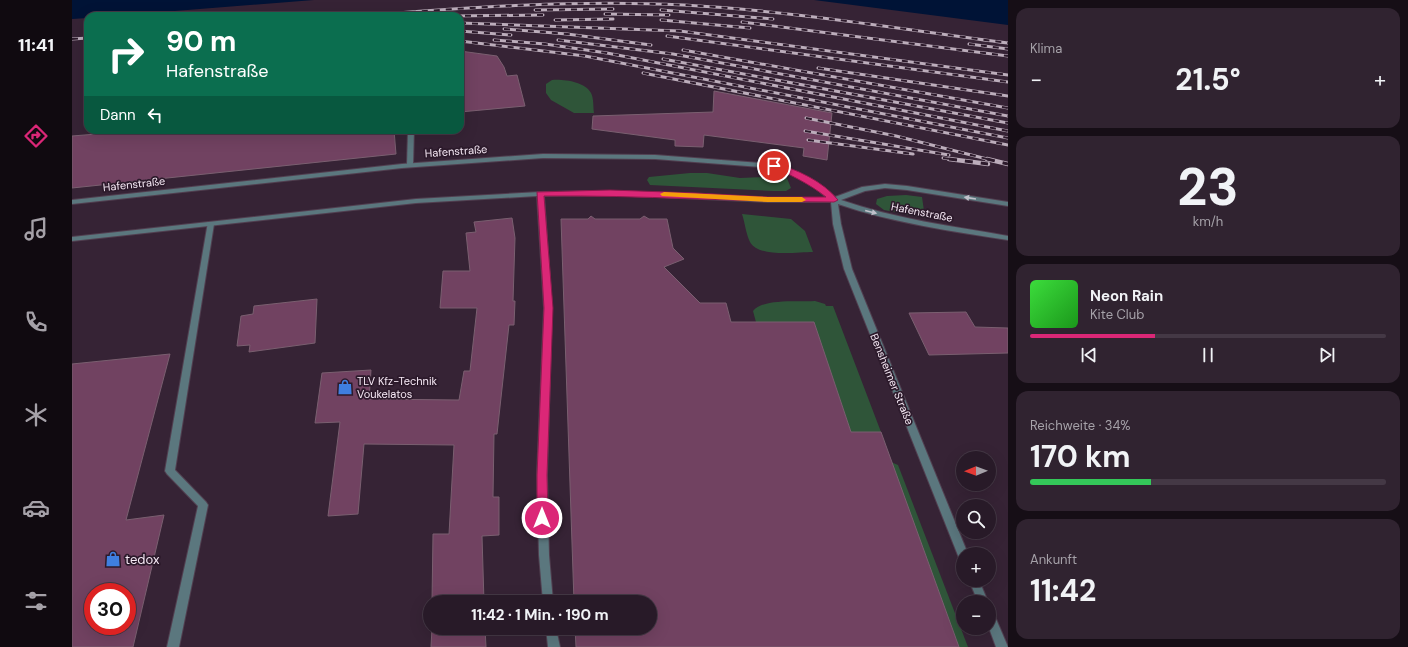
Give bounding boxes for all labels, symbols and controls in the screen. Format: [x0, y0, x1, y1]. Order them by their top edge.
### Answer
text: 90 m [166, 23, 236, 60]
icon: right [100, 28, 152, 80]
text: 11:41 [18, 33, 54, 57]
text: Klima [1030, 40, 1062, 57]
text: Hafenstraße [166, 59, 268, 83]
text: 21.5° [1175, 60, 1241, 99]
text: − [1030, 65, 1042, 94]
text: + [1374, 65, 1386, 94]
icon: left [144, 104, 166, 126]
text: Dann [100, 105, 136, 125]
icon: directions [22, 122, 50, 150]
street label: Hafenstraße [424, 142, 488, 160]
pin [757, 149, 791, 183]
text: 23 [1177, 153, 1239, 221]
icon: arrive [763, 155, 785, 177]
street label: Hafenstraße [102, 174, 166, 194]
one-way arrow [963, 195, 976, 201]
street label: Hafenstraße [890, 199, 954, 225]
one-way arrow [865, 210, 877, 216]
text: km/h [1193, 213, 1223, 230]
icon: music [22, 215, 50, 243]
text: Neon Rain [1090, 286, 1163, 306]
text: Kite Club [1090, 306, 1144, 323]
icon: phone [22, 308, 50, 336]
street label: Bensheimer Straße [867, 331, 917, 427]
icon: previous [1078, 344, 1100, 366]
icon: pause [1197, 344, 1219, 366]
icon: next [1316, 344, 1338, 366]
place label: TLV Kfz-Technik Voukelatos [357, 374, 438, 401]
shop icon: TLV Kfz-Technik Voukelatos [336, 378, 354, 396]
icon: climate [22, 401, 50, 429]
text: Reichweite · 34% [1030, 417, 1130, 434]
text: 170 km [1030, 437, 1131, 476]
north arrow [956, 451, 996, 491]
map controls [956, 451, 996, 635]
icon: car [22, 494, 50, 522]
position arrow [521, 497, 563, 539]
button: search [956, 499, 996, 539]
button: + [956, 547, 996, 587]
shop icon: tedox [104, 550, 122, 568]
place label: tedox [125, 551, 160, 568]
text: Ankunft [1030, 551, 1077, 568]
text: 11:42 [1030, 571, 1096, 610]
speed limit sign: 30 [84, 583, 136, 635]
icon: filters [22, 587, 50, 615]
button: − [956, 595, 996, 635]
text: 11:42 · 1 Min. · 190 m [471, 605, 609, 625]

